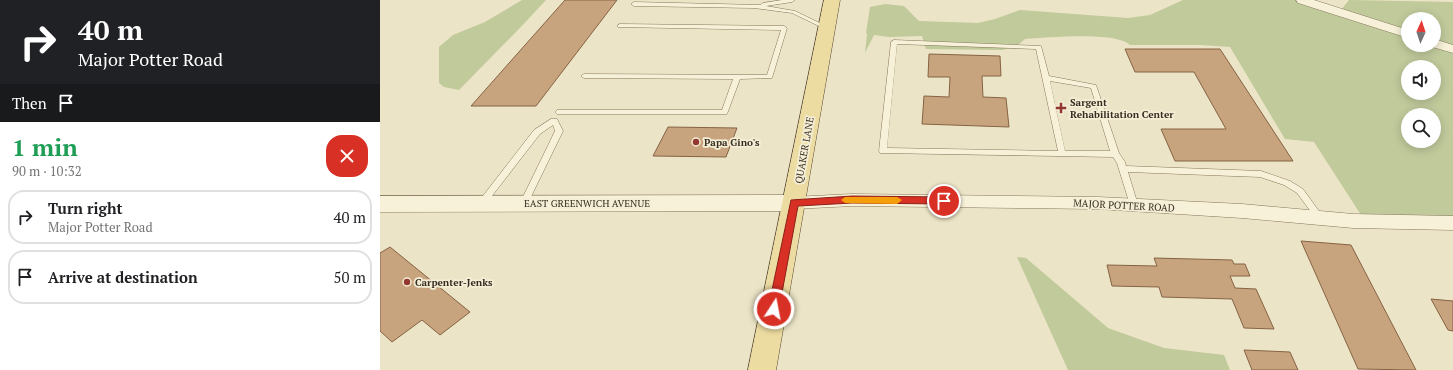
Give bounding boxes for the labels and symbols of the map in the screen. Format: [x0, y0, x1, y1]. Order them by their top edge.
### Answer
north arrow [1401, 12, 1441, 52]
place label: Sargent Rehabilitation Center [1070, 96, 1174, 121]
marker: Sargent Rehabilitation Center [1055, 102, 1067, 114]
street label: QUAKER LANE [792, 116, 817, 184]
place label: Papa Gino's [704, 136, 760, 149]
marker: Papa Gino's [691, 137, 701, 147]
pin [927, 184, 961, 218]
street label: MAJOR POTTER ROAD [1073, 196, 1175, 215]
street label: EAST GREENWICH AVENUE [524, 197, 650, 210]
place label: Carpenter-Jenks [415, 276, 493, 289]
marker: Carpenter-Jenks [402, 277, 412, 287]
position arrow [753, 288, 795, 330]

